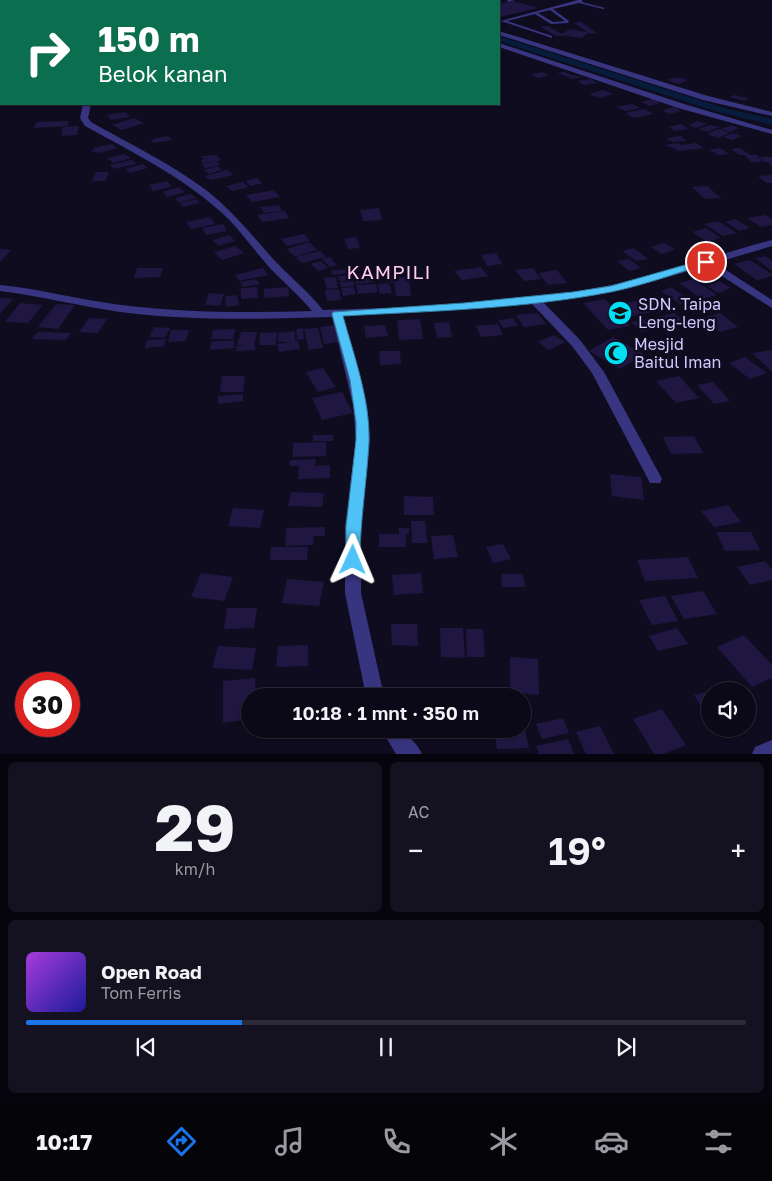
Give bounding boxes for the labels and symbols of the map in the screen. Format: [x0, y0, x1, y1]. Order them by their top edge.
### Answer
pin [685, 241, 727, 283]
district label: KAMPILI [347, 260, 431, 283]
place label: SDN. Taipa Leng-leng [638, 294, 721, 332]
school or university icon: SDN. Taipa Leng-leng [607, 300, 633, 326]
place label: Mesjid Baitul Iman [634, 334, 721, 372]
mosque icon: Mesjid Baitul Iman [603, 340, 629, 366]
position arrow [326, 533, 378, 585]
speed limit sign: 30 [15, 672, 80, 737]

